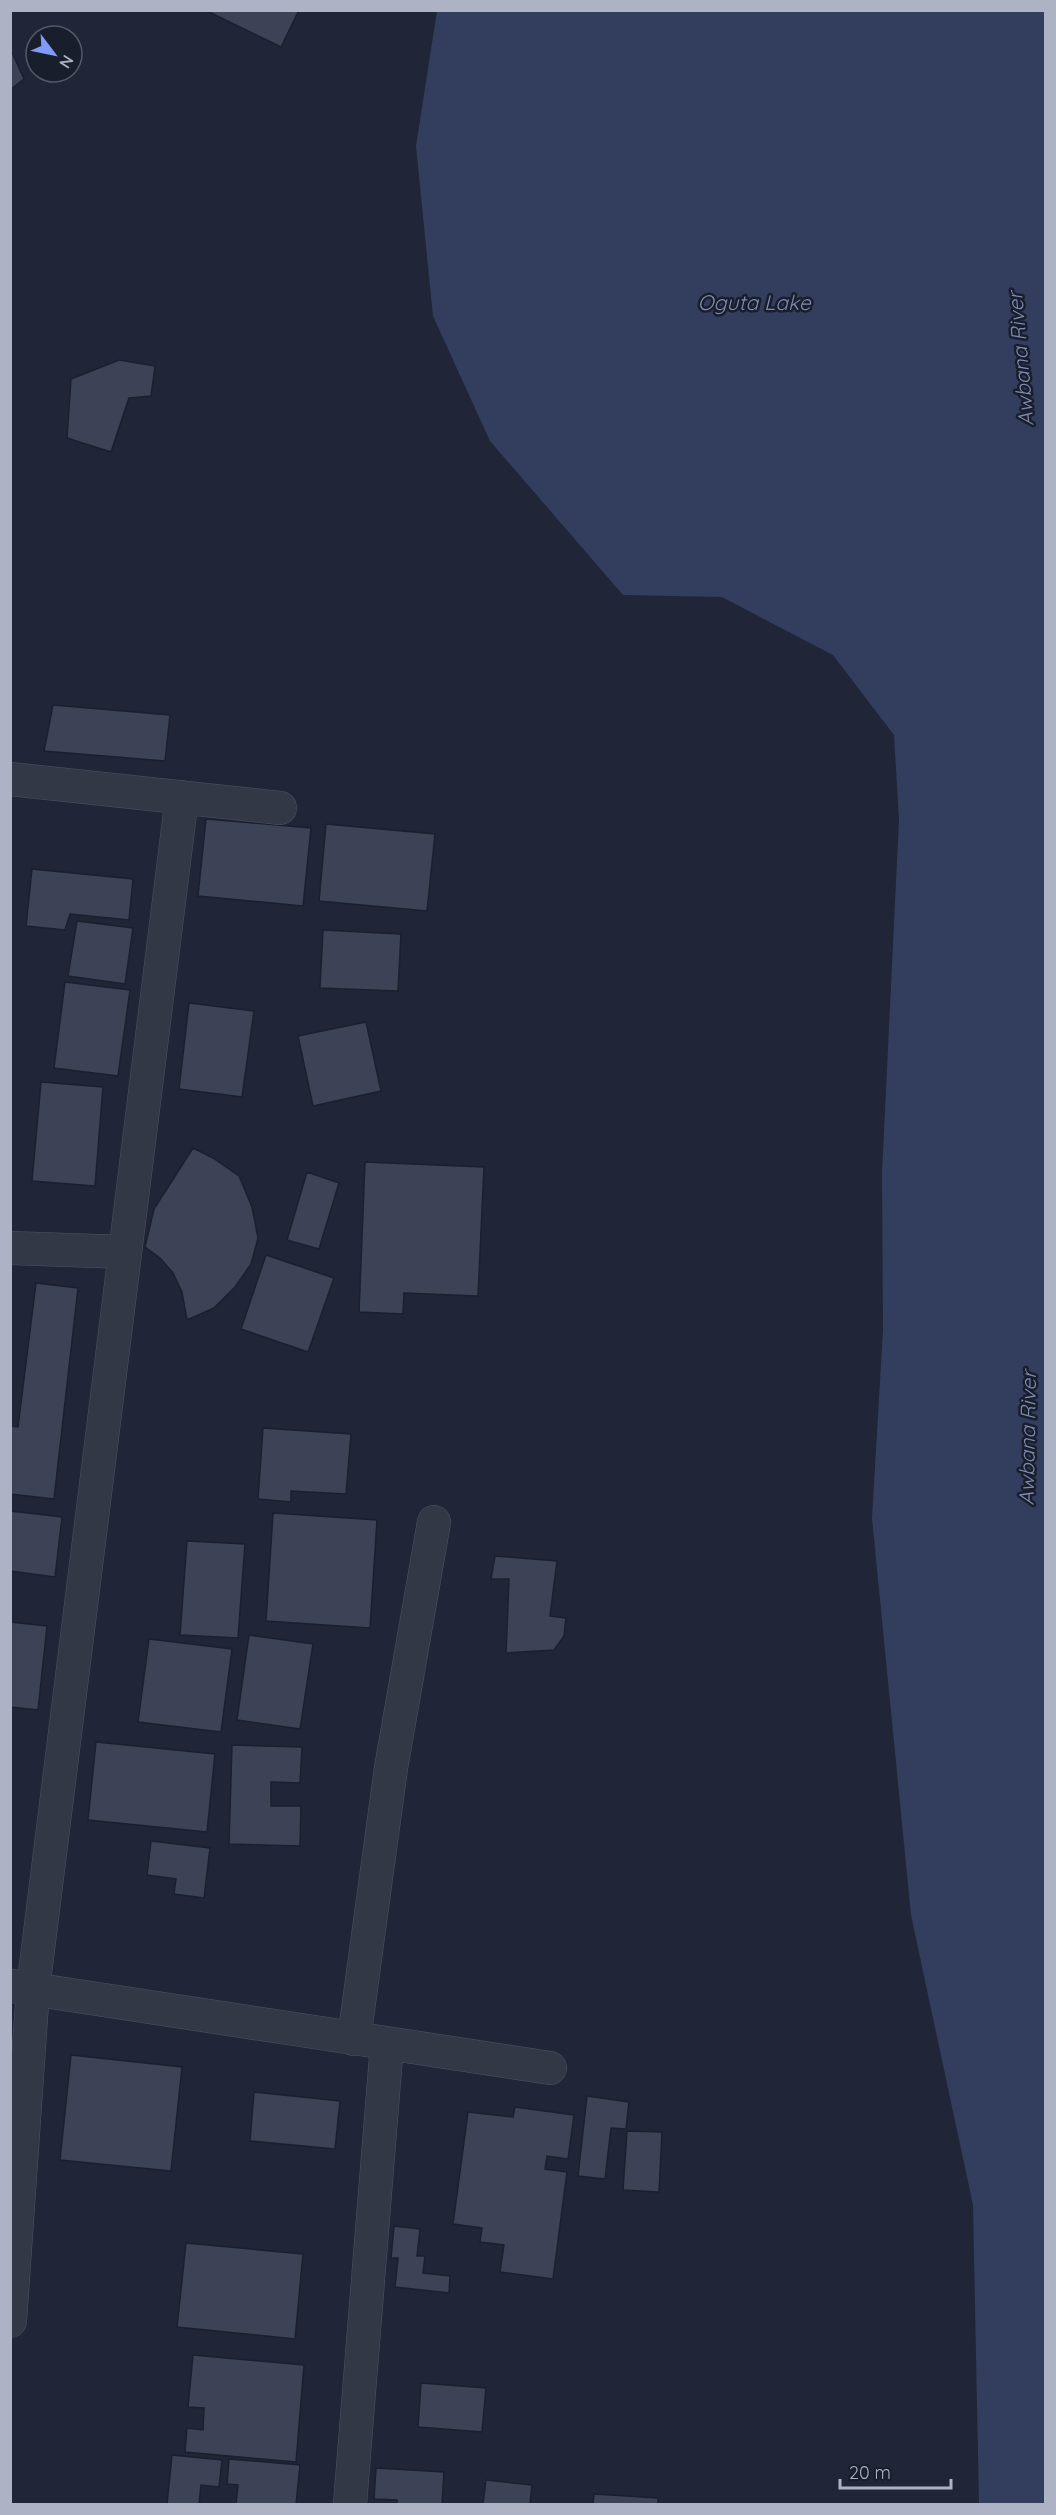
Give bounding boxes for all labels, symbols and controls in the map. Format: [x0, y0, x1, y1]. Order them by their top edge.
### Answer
north arrow [24, 24, 84, 84]
text: N [55, 52, 78, 72]
water label: Awbana River [1001, 288, 1039, 427]
water label: Oguta Lake [697, 289, 812, 315]
water label: Awbana River [1013, 1367, 1041, 1506]
scale bar [840, 2452, 951, 2490]
text: 20 m [849, 2461, 891, 2484]

